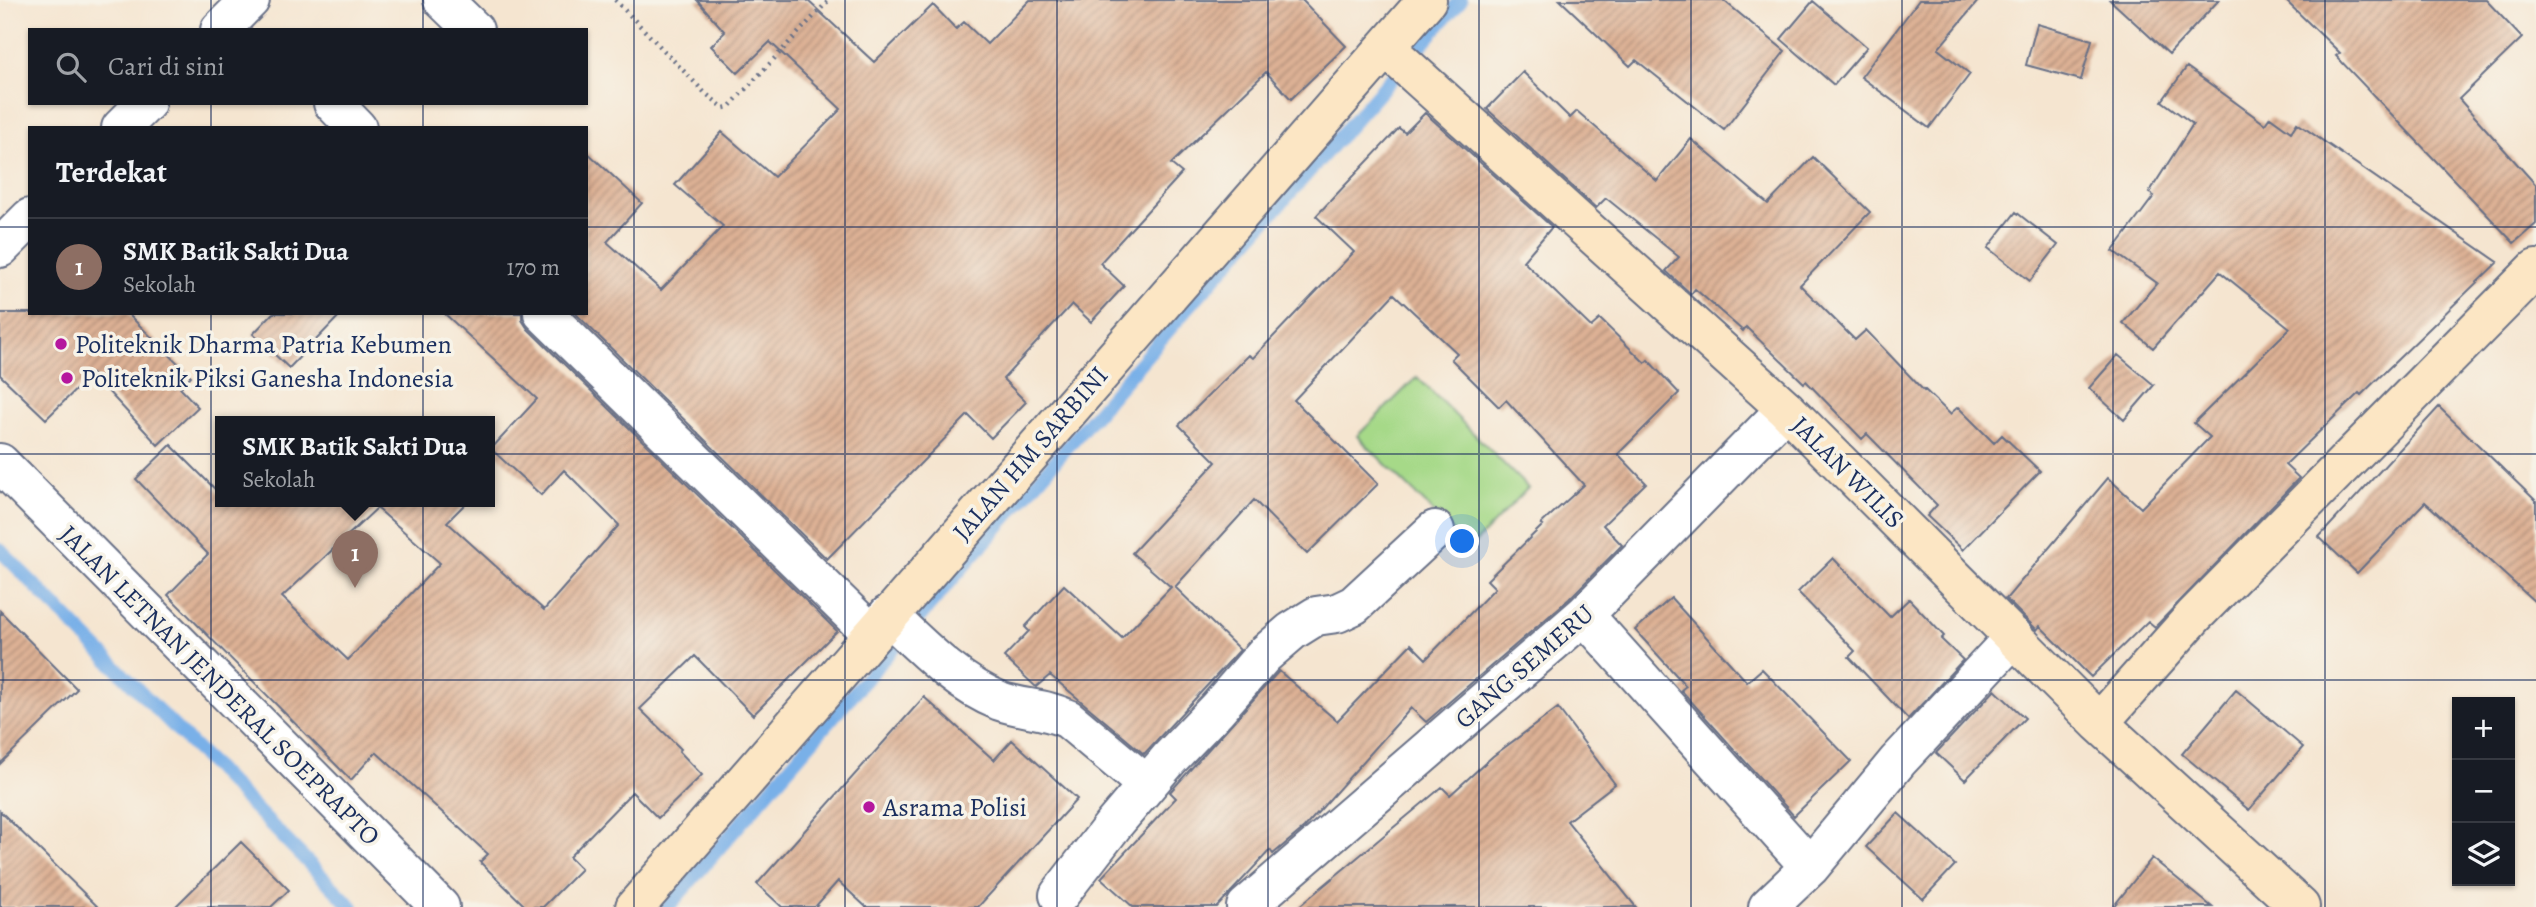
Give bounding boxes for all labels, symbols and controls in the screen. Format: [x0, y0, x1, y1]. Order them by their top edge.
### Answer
search box [28, 28, 588, 105]
icon: search [52, 48, 90, 86]
text: Cari di sini [108, 49, 225, 84]
text: Terdekat [56, 152, 167, 192]
text: SMK Batik Sakti Dua [123, 234, 349, 269]
text: 1 [75, 252, 83, 283]
text: 170 m [507, 252, 560, 283]
text: Sekolah [123, 269, 196, 300]
place label: Politeknik Dharma Patria Kebumen [75, 327, 452, 362]
marker: Politeknik Dharma Patria Kebumen [53, 336, 69, 352]
street label: JALAN HM SARBINI [945, 358, 1116, 548]
place label: Politeknik Piksi Ganesha Indonesia [81, 361, 454, 396]
marker: Politeknik Piksi Ganesha Indonesia [59, 370, 75, 386]
street label: JALAN WILIS [1784, 408, 1912, 536]
popup [215, 416, 495, 507]
text: SMK Batik Sakti Dua [242, 429, 468, 464]
text: Sekolah [242, 464, 315, 495]
street label: JALAN LETNAN JENDERAL SOEPRAPTO [52, 517, 388, 853]
your location [1445, 524, 1479, 558]
pin: 1 [332, 530, 378, 588]
street label: GANG SEMERU [1447, 596, 1601, 736]
map controls [2452, 697, 2515, 886]
button: + [2452, 697, 2515, 760]
button: − [2452, 760, 2515, 823]
place label: Asrama Polisi [882, 790, 1027, 825]
marker: Asrama Polisi [861, 799, 877, 815]
button: layers [2452, 823, 2515, 886]

